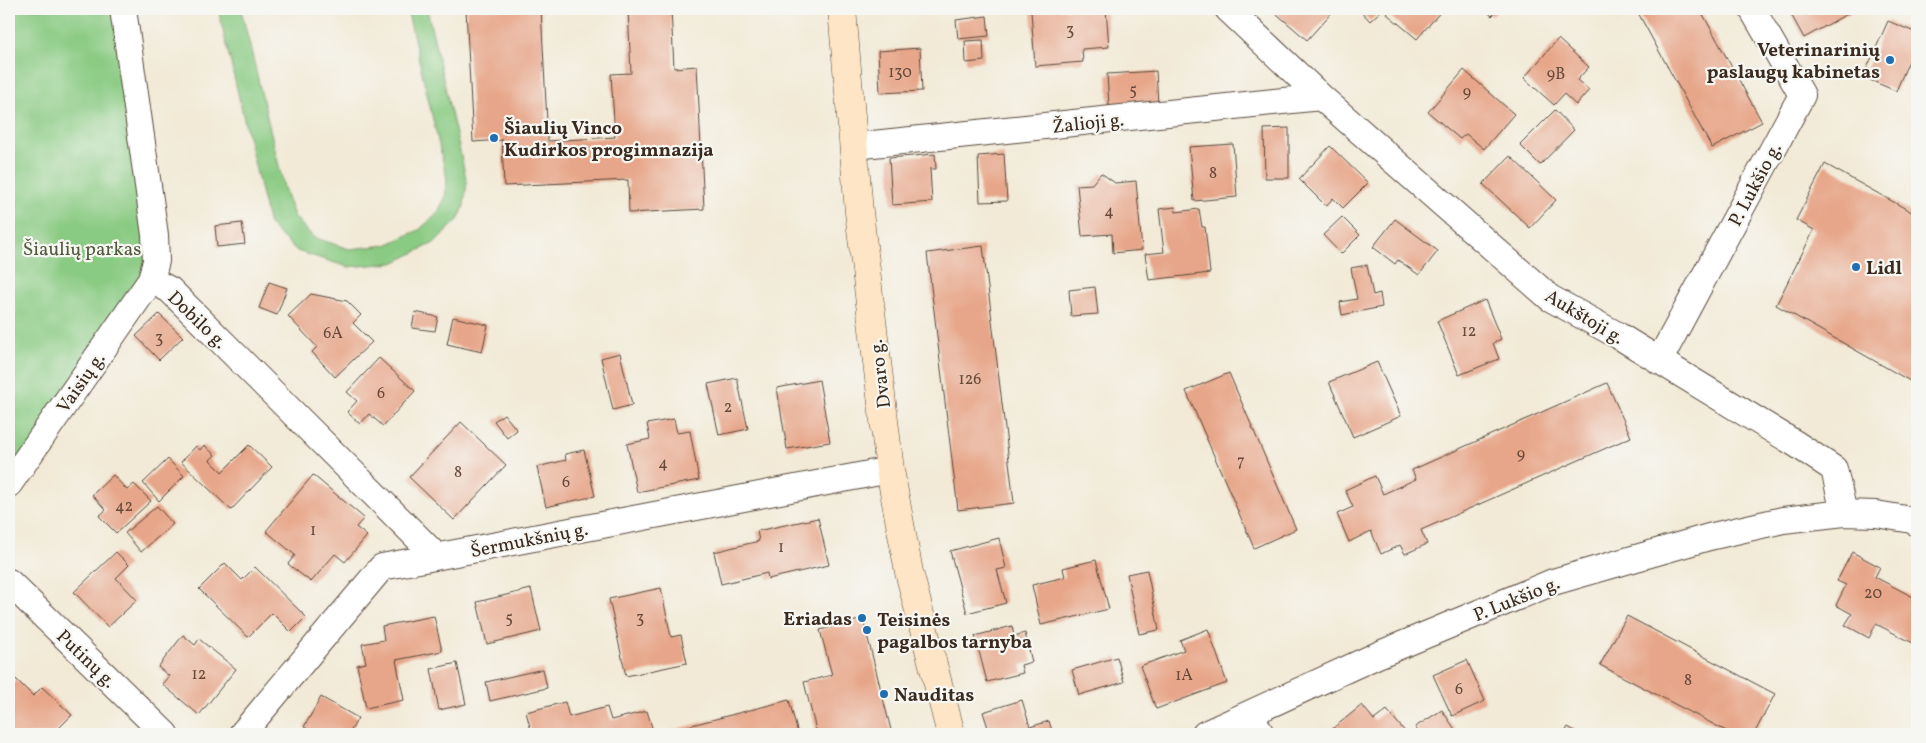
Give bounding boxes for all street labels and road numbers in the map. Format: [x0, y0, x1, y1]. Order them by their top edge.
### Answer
street label: Žalioji g. [1051, 107, 1125, 141]
street label: P. Lukšio g. [1723, 139, 1789, 231]
street label: Aukštoji g. [1540, 284, 1628, 351]
street label: Dobilo g. [161, 285, 232, 355]
street label: Dvaro g. [864, 338, 898, 410]
street label: Vaisių g. [51, 347, 112, 419]
street label: Šermukšnių g. [468, 517, 590, 565]
street label: P. Lukšio g. [1470, 571, 1564, 629]
street label: Putinų g. [50, 624, 121, 695]

